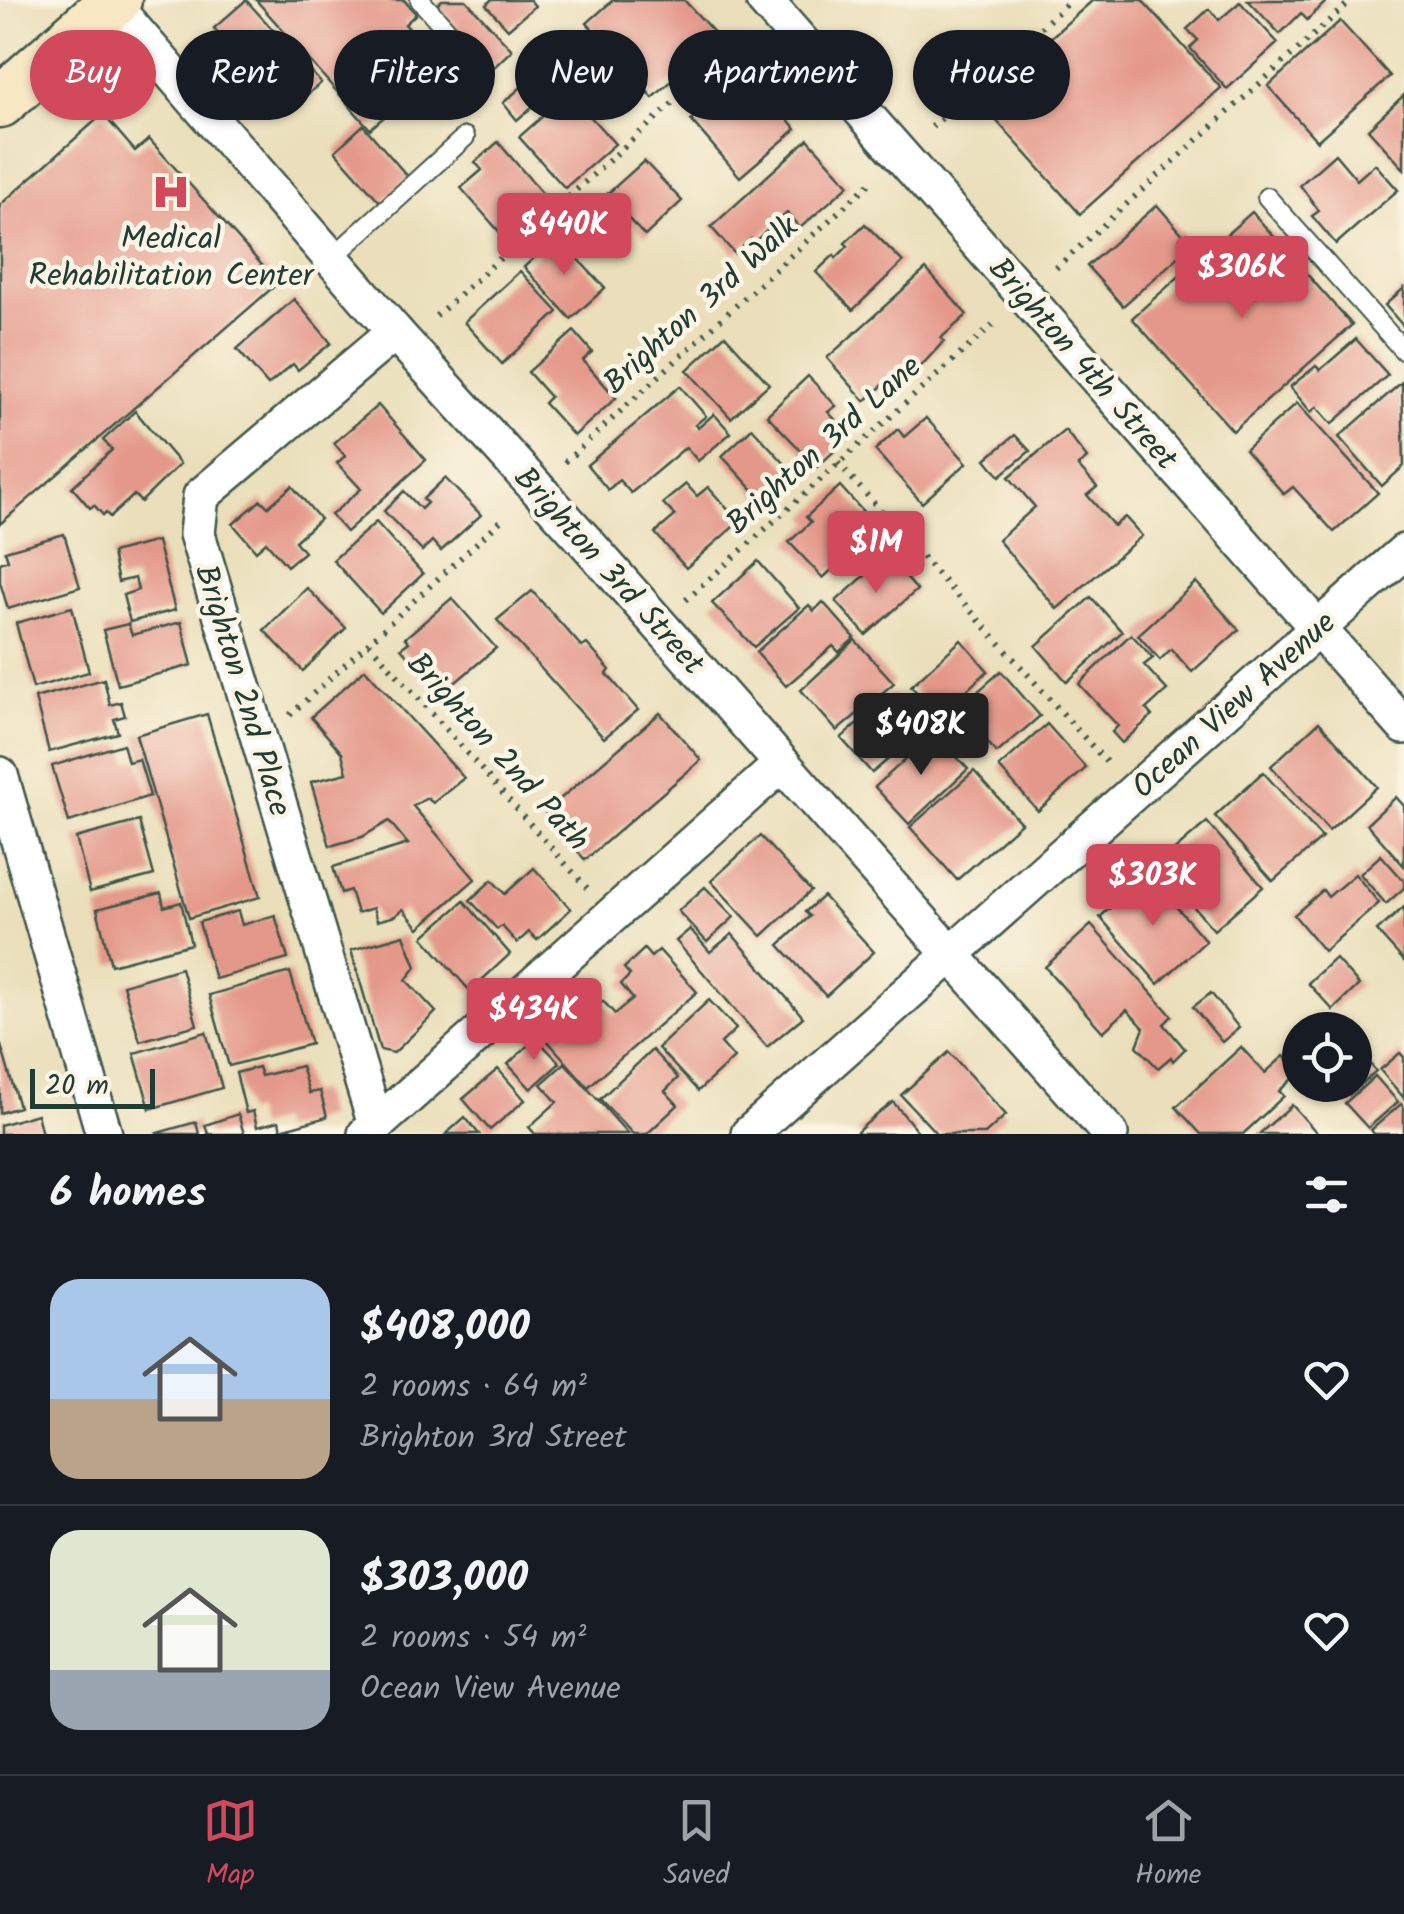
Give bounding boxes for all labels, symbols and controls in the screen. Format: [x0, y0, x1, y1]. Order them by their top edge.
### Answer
chip: Buy [30, 30, 156, 120]
chip: Rent [176, 30, 314, 120]
chip: Filters [334, 30, 495, 120]
chip: New [515, 30, 648, 120]
chip: Apartment [668, 30, 893, 120]
chip: House [913, 30, 1070, 120]
hospital icon: Medical Rehabilitation Center [150, 171, 192, 213]
pin: $440K [494, 193, 634, 278]
text: $440K [519, 200, 609, 251]
street label: Brighton 3rd Walk [592, 203, 812, 408]
place label: Medical Rehabilitation Center [29, 214, 316, 302]
pin: $306K [1172, 236, 1312, 321]
text: $306K [1197, 243, 1287, 294]
street label: Brighton 4th Street [975, 246, 1190, 483]
street label: Brighton 3rd Lane [715, 343, 934, 548]
street label: Brighton 3rd Street [500, 456, 717, 688]
pin: $1M [828, 511, 924, 596]
text: $1M [850, 518, 902, 569]
street label: Brighton 2nd Place [179, 558, 304, 823]
street label: Ocean View Avenue [1121, 600, 1349, 812]
street label: Brighton 2nd Path [393, 641, 601, 864]
pin: $408K [851, 693, 991, 778]
text: $408K [876, 700, 966, 751]
pin: $303K [1083, 844, 1223, 929]
text: $303K [1108, 851, 1198, 902]
pin: $434K [464, 978, 604, 1063]
text: $434K [489, 985, 579, 1036]
map controls [1282, 1012, 1372, 1102]
button: locate [1282, 1012, 1372, 1102]
scale bar [30, 1064, 155, 1108]
text: 20 m [45, 1064, 109, 1109]
text: 6 homes [50, 1161, 206, 1228]
icon: filters [1299, 1167, 1354, 1222]
text: $408,000 [360, 1295, 530, 1362]
icon: home [130, 1319, 250, 1439]
icon: heart [1299, 1352, 1354, 1407]
text: 2 rooms · 64 m² [360, 1362, 587, 1413]
text: Brighton 3rd Street [360, 1413, 627, 1464]
text: $303,000 [360, 1546, 528, 1613]
icon: home [130, 1570, 250, 1690]
icon: heart [1299, 1603, 1354, 1658]
text: 2 rooms · 54 m² [360, 1613, 586, 1664]
text: Ocean View Avenue [360, 1664, 621, 1715]
tab: Map [203, 1793, 258, 1898]
tab: Saved [663, 1793, 730, 1898]
tab: Home [1135, 1793, 1201, 1898]

